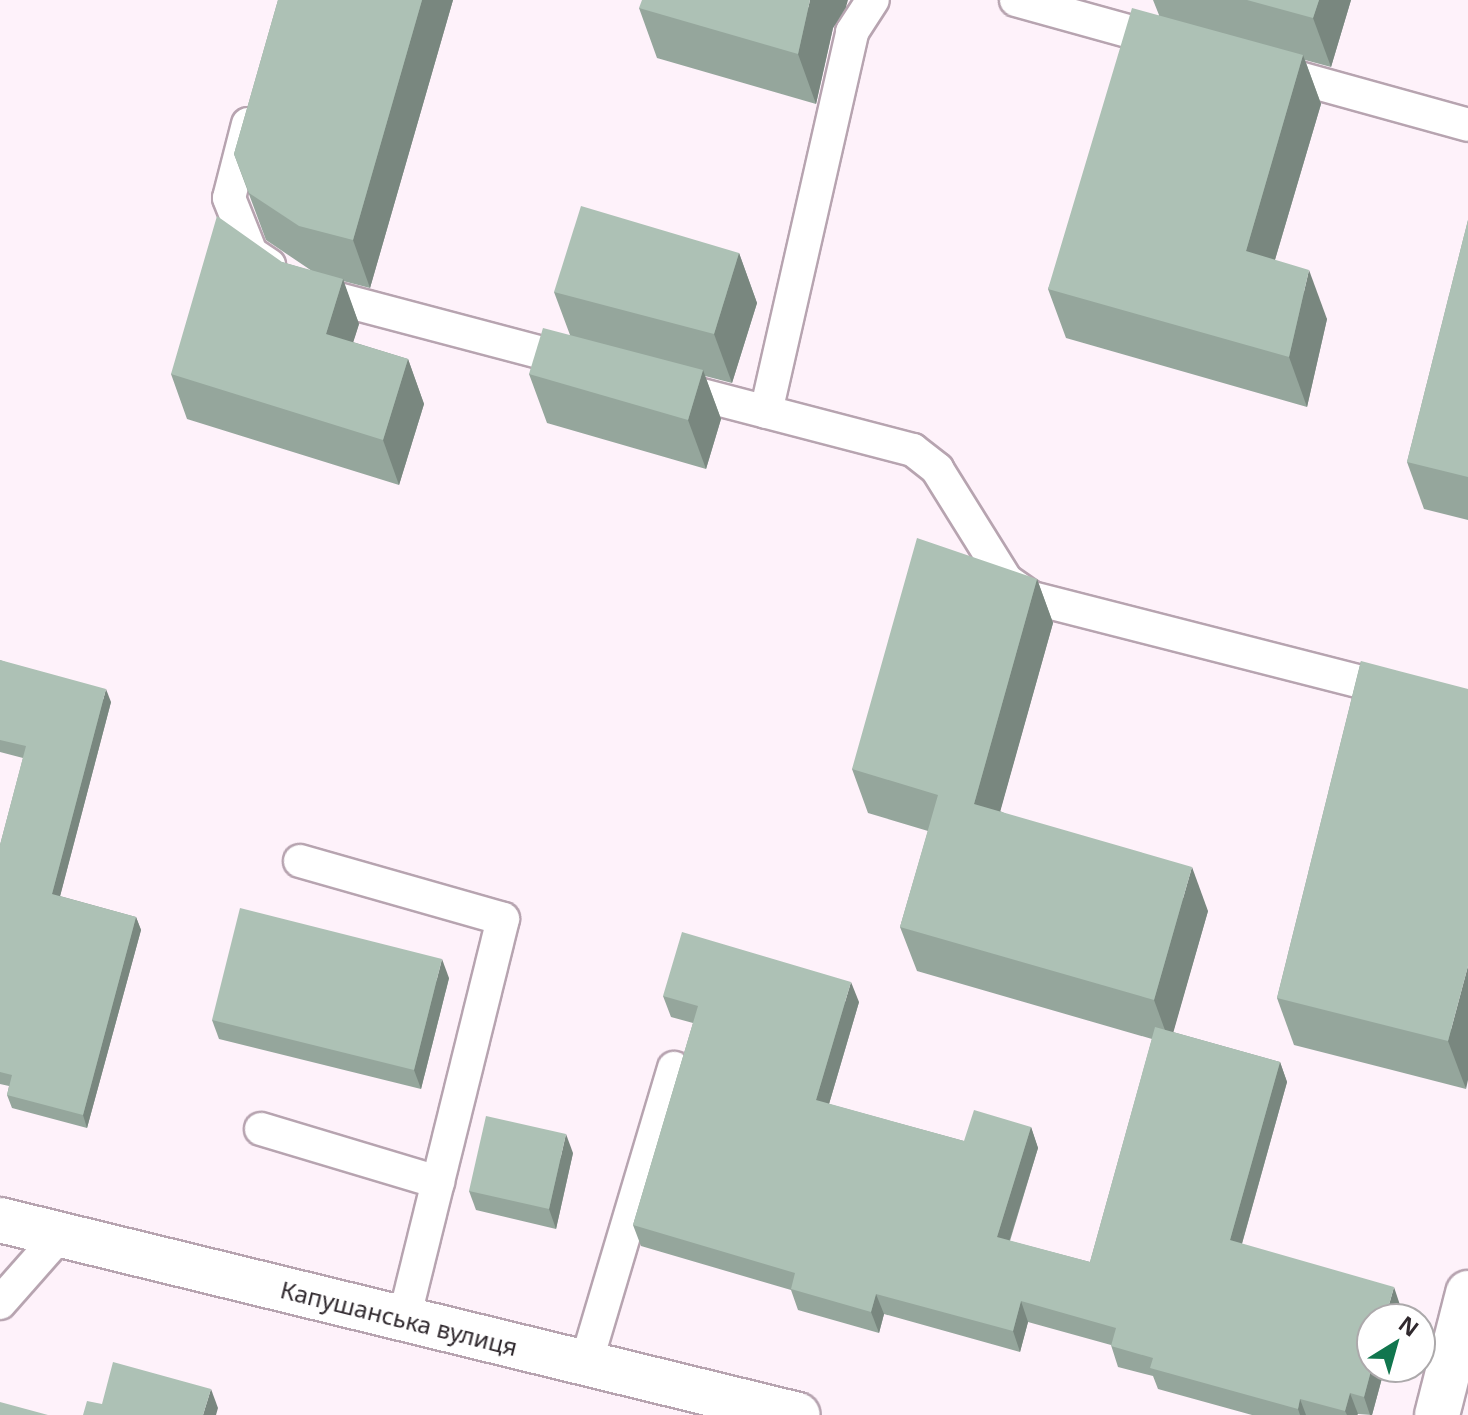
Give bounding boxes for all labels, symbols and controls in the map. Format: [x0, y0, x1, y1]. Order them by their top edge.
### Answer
street label: Капушанська вулиця [278, 1275, 520, 1361]
north arrow [1356, 1303, 1436, 1383]
text: N [1393, 1308, 1425, 1343]

